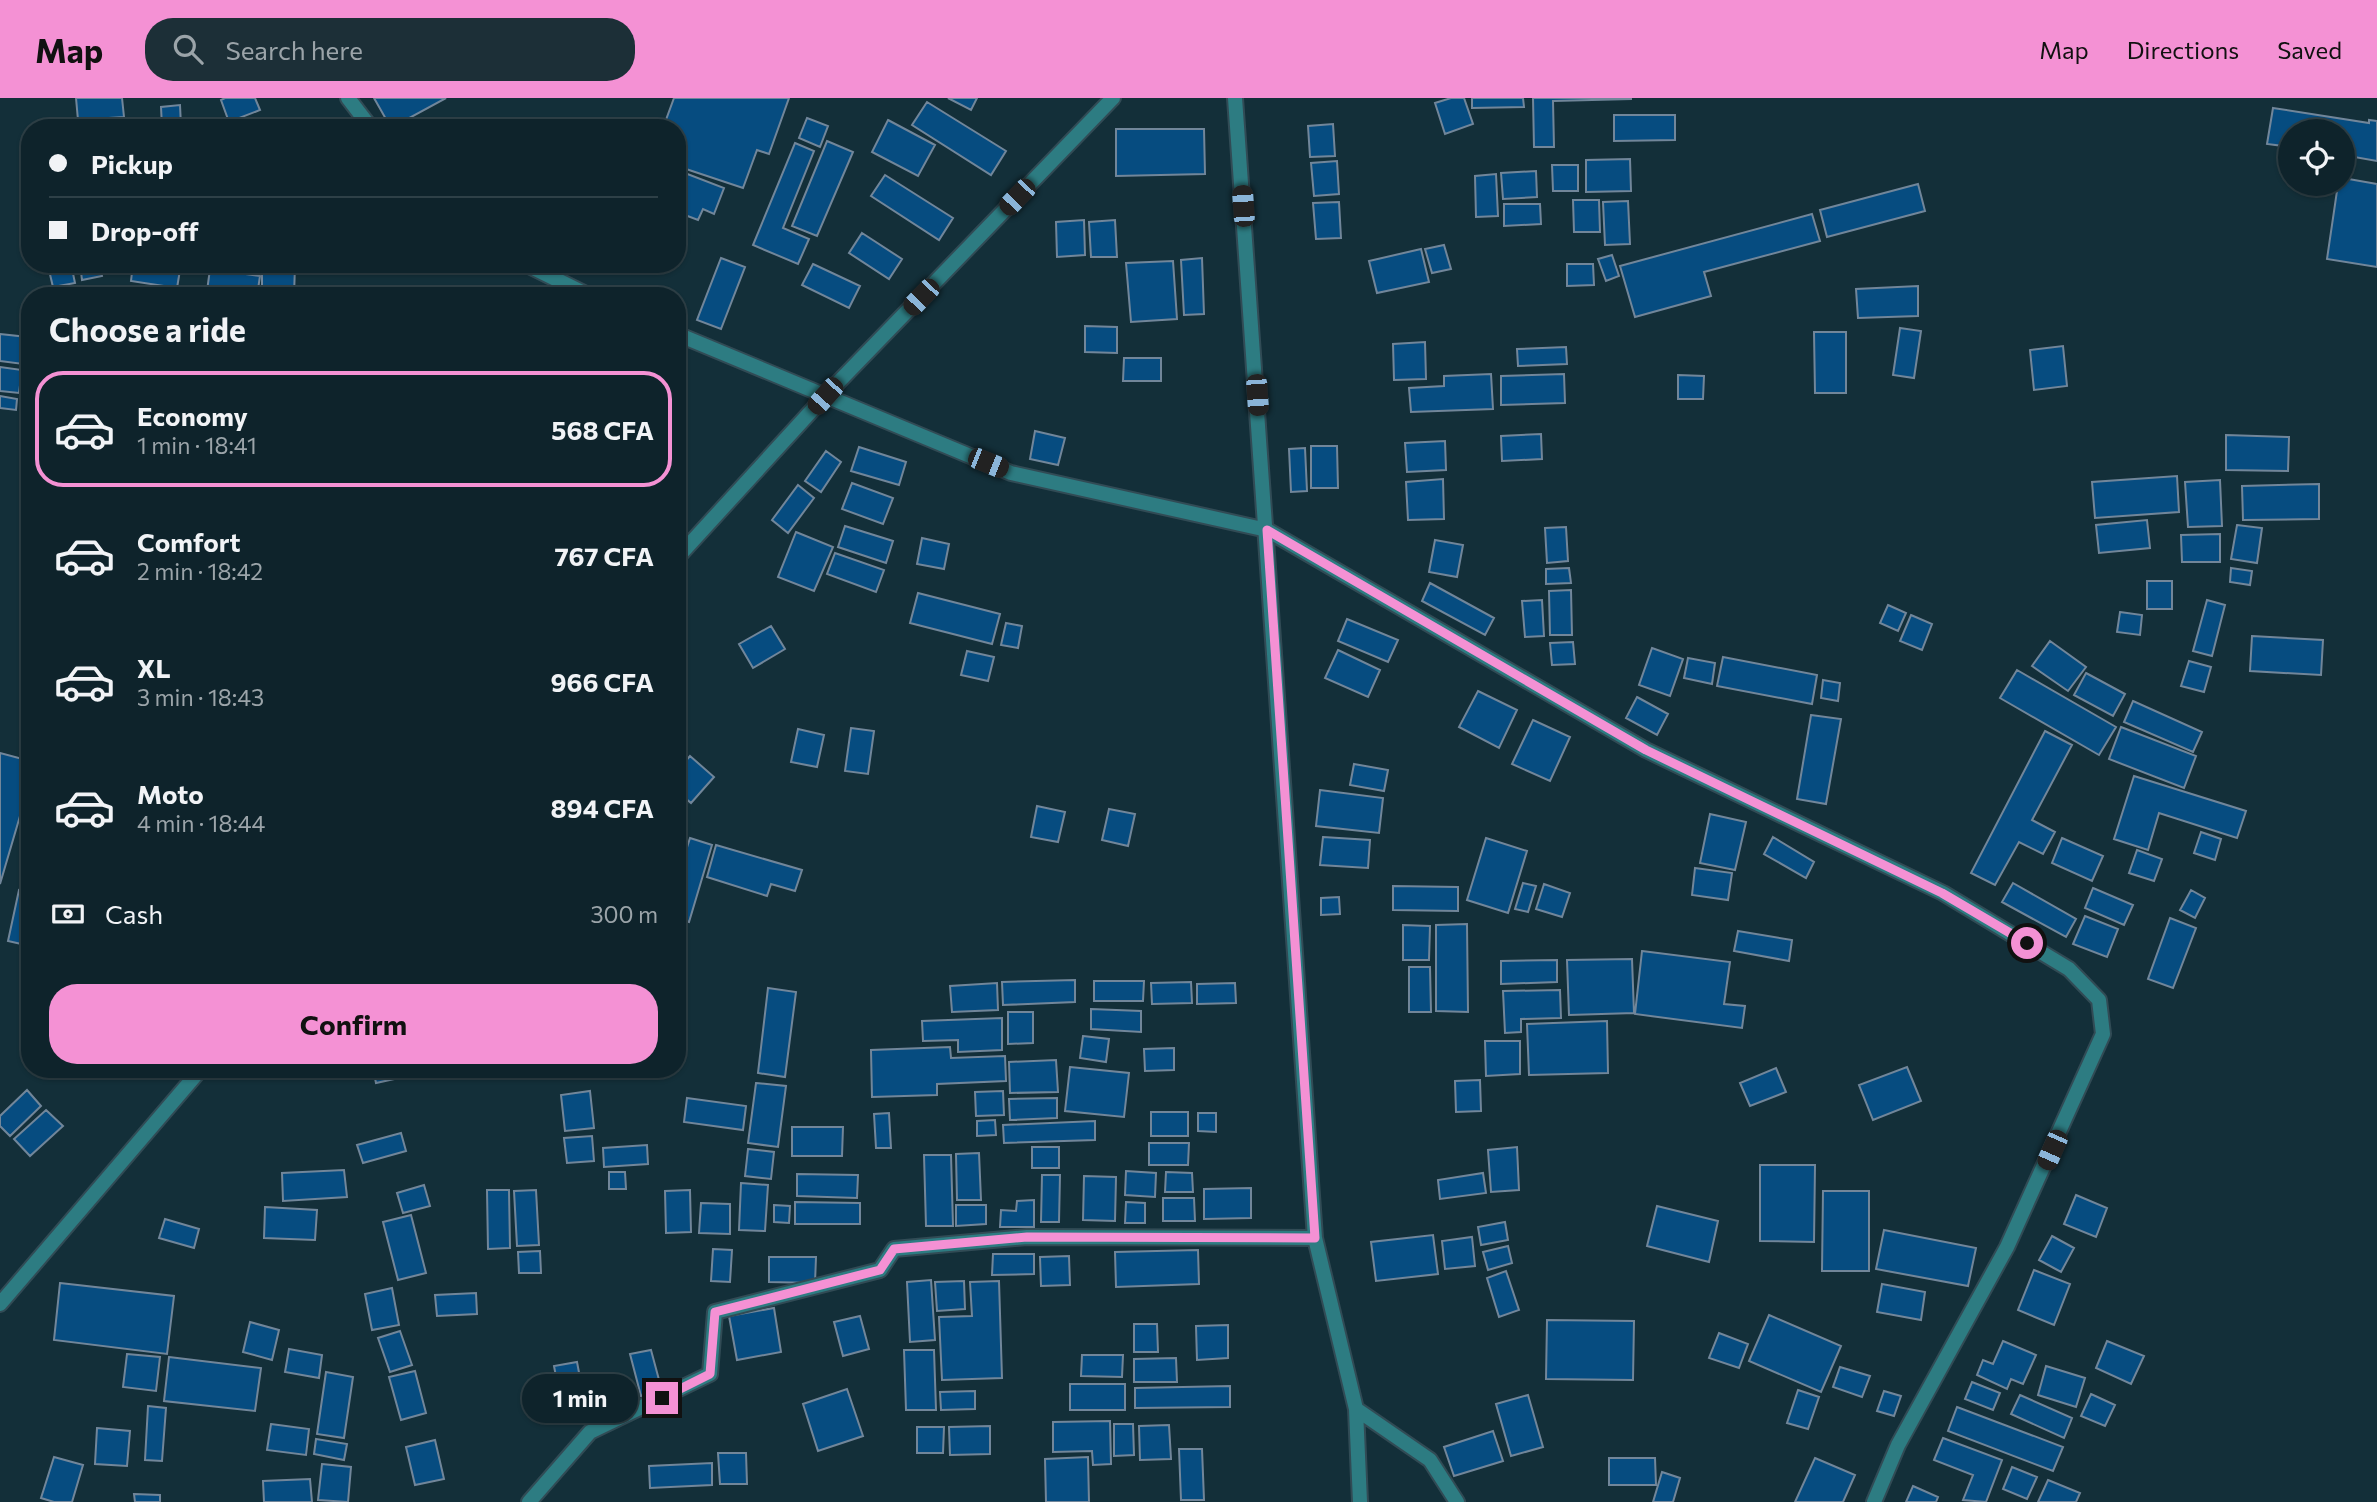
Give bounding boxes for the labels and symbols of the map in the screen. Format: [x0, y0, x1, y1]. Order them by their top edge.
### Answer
car [995, 175, 1040, 219]
car [1232, 184, 1255, 228]
car [899, 275, 944, 319]
car [804, 373, 847, 419]
car [1246, 373, 1269, 417]
car [965, 445, 1012, 481]
route start [2011, 927, 2043, 959]
car [2034, 1127, 2071, 1173]
callout: 1 min [522, 1374, 638, 1422]
route end [646, 1382, 678, 1414]

